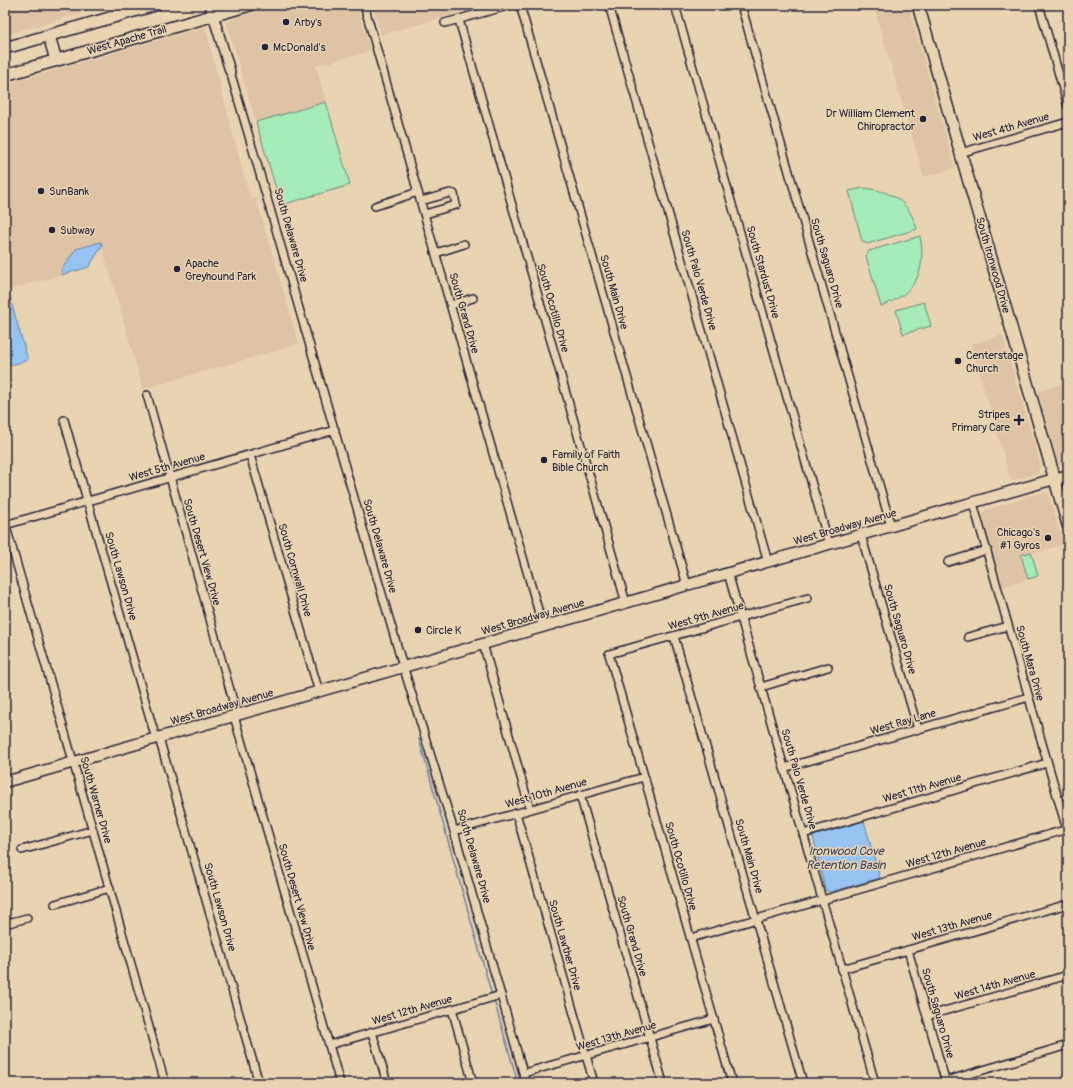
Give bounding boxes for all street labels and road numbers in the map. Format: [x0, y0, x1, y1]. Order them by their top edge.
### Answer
street label: West Apache Trail [86, 22, 168, 58]
street label: West 4th Avenue [971, 110, 1051, 144]
street label: South Delaware Drive [271, 186, 311, 284]
street label: South Saguaro Drive [808, 216, 846, 310]
street label: South Ironwood Drive [973, 216, 1013, 315]
street label: South Stardust Drive [744, 224, 783, 320]
street label: South Palo Verde Drive [678, 228, 720, 332]
street label: South Main Drive [597, 253, 631, 331]
street label: South Ocotillo Drive [534, 262, 572, 354]
street label: South Grand Drive [446, 271, 482, 355]
street label: West 5th Avenue [128, 450, 207, 484]
street label: South Desert View Drive [181, 497, 224, 607]
street label: South Delaware Drive [360, 497, 400, 595]
street label: West Broadway Avenue [792, 506, 898, 548]
street label: South Cornwall Drive [275, 522, 315, 619]
street label: South Lawson Drive [102, 530, 140, 622]
street label: South Saguaro Drive [881, 582, 919, 676]
street label: West Broadway Avenue [480, 596, 586, 638]
street label: West 9th Avenue [667, 599, 746, 633]
street label: South Mara Drive [1013, 624, 1047, 703]
street label: West Broadway Avenue [169, 686, 275, 728]
street label: West Ray Lane [869, 706, 938, 738]
street label: South Palo Verde Drive [778, 727, 820, 831]
street label: South Warner Drive [77, 755, 115, 845]
street label: West 11th Avenue [881, 770, 963, 805]
street label: West 10th Avenue [504, 775, 589, 811]
street label: South Delaware Drive [454, 807, 494, 905]
street label: South Main Drive [732, 817, 766, 895]
street label: South Ocotillo Drive [662, 820, 700, 912]
street label: West 12th Avenue [904, 835, 988, 871]
street label: South Desert View Drive [276, 842, 319, 952]
street label: South Lawson Drive [201, 861, 239, 953]
street label: South Grand Drive [614, 894, 650, 978]
street label: South Lawther Drive [546, 898, 584, 992]
street label: West 13th Avenue [910, 908, 994, 944]
street label: South Saguaro Drive [919, 966, 957, 1060]
street label: West 14th Avenue [953, 967, 1037, 1003]
street label: West 12th Avenue [370, 992, 454, 1028]
street label: West 13th Avenue [574, 1018, 658, 1054]

